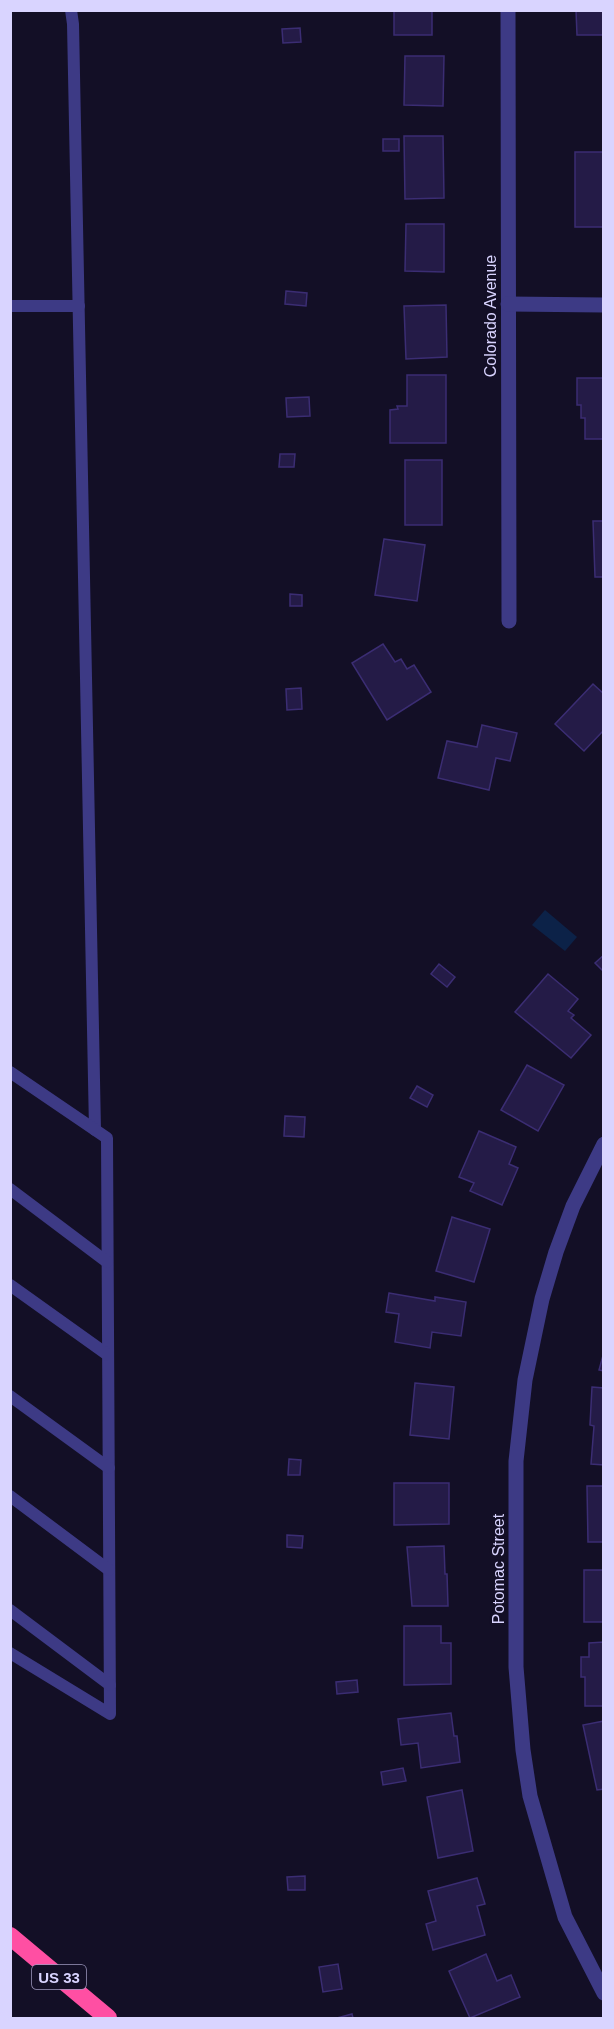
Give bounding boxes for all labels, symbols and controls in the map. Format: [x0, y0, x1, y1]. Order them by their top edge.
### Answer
street label: Colorado Avenue [482, 255, 499, 377]
street label: Potomac Street [490, 1513, 507, 1624]
road number: US 33 [32, 1965, 86, 1989]

